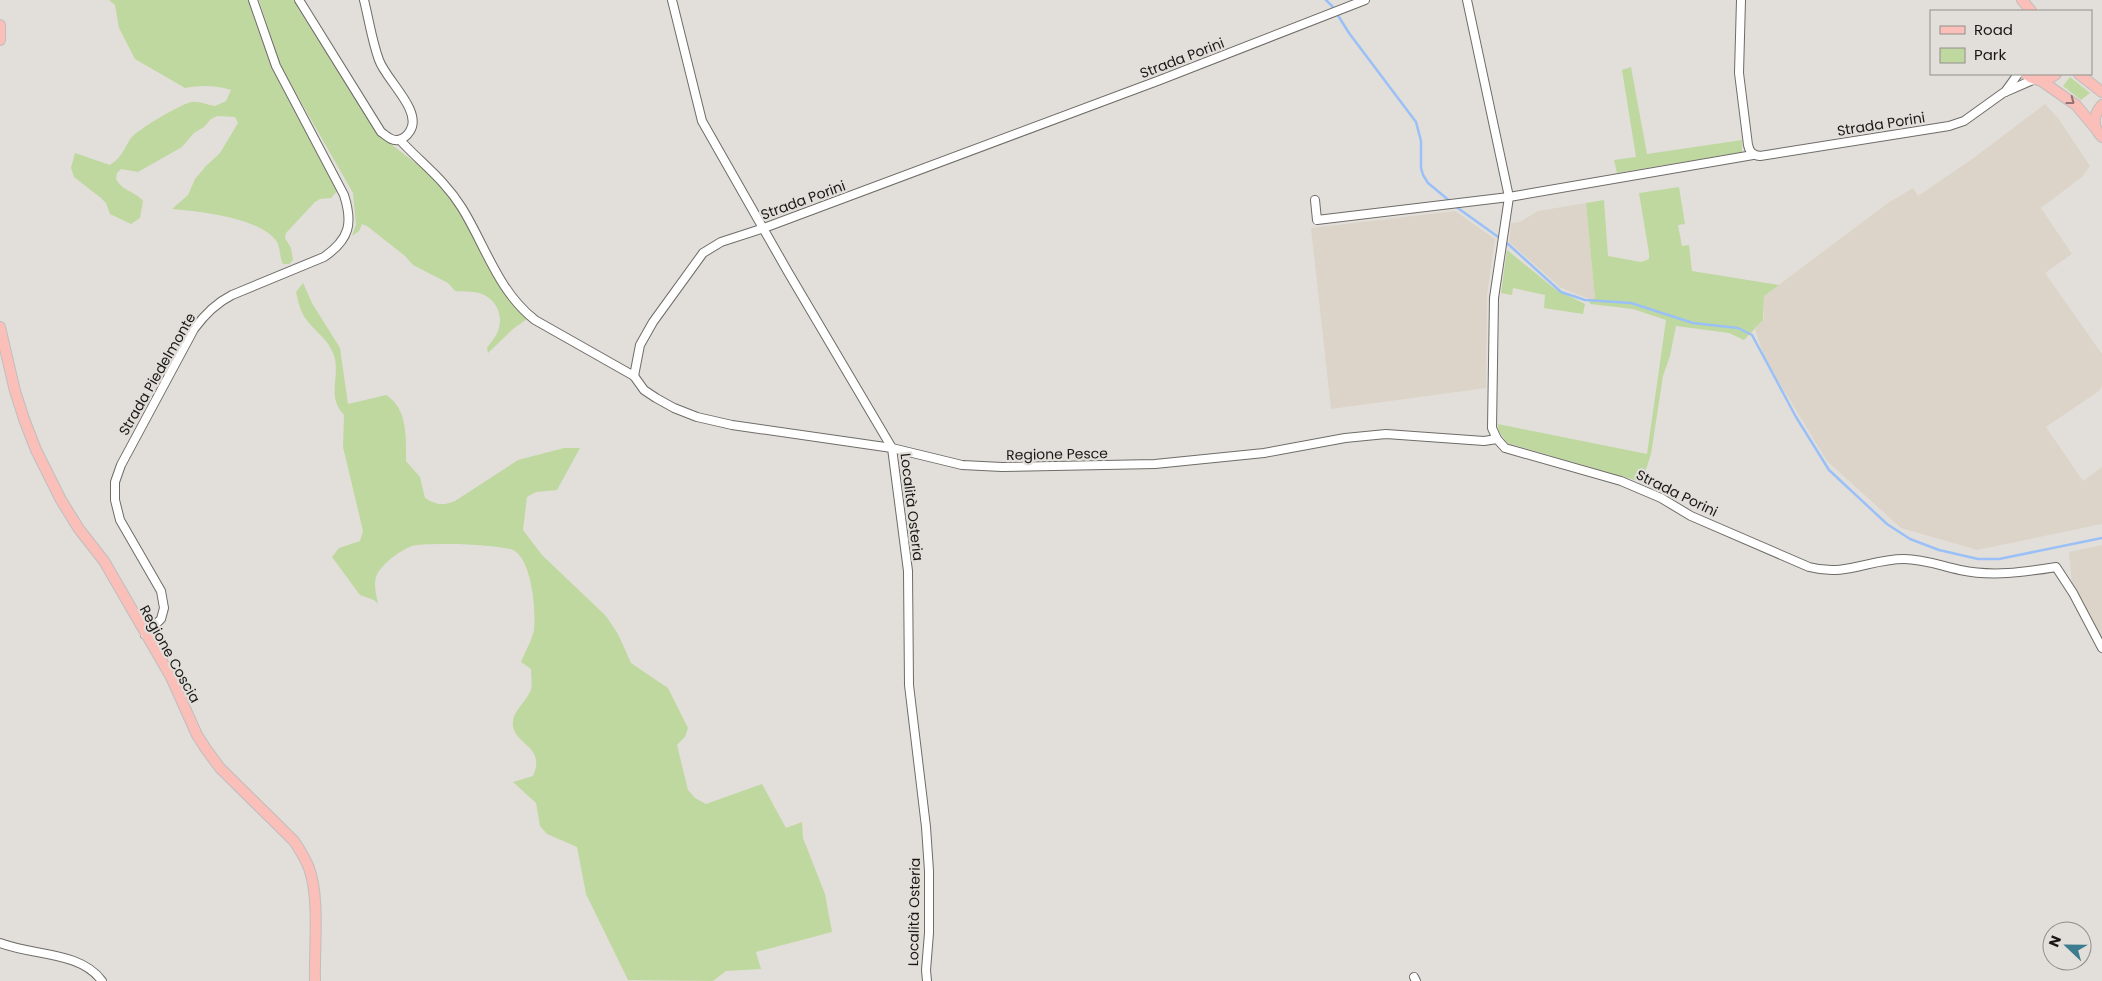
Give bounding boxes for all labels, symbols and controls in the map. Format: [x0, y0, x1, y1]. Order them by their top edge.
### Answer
legend [1930, 10, 2092, 75]
text: Road [1974, 19, 2013, 40]
street label: Strada Porini [1137, 33, 1227, 83]
text: Park [1974, 44, 2006, 65]
one-way arrow [2065, 95, 2075, 104]
street label: Strada Porini [1836, 107, 1926, 141]
street label: Strada Porini [758, 175, 848, 225]
street label: Strada Piedelmonte [114, 309, 200, 439]
street label: Regione Pesce [1006, 443, 1108, 465]
street label: Località Osteria [895, 452, 929, 562]
street label: Strada Porini [1633, 465, 1721, 521]
street label: Regione Coscia [135, 602, 205, 706]
street label: Località Osteria [903, 858, 925, 966]
north arrow [2042, 921, 2092, 971]
text: N [2044, 933, 2066, 950]

